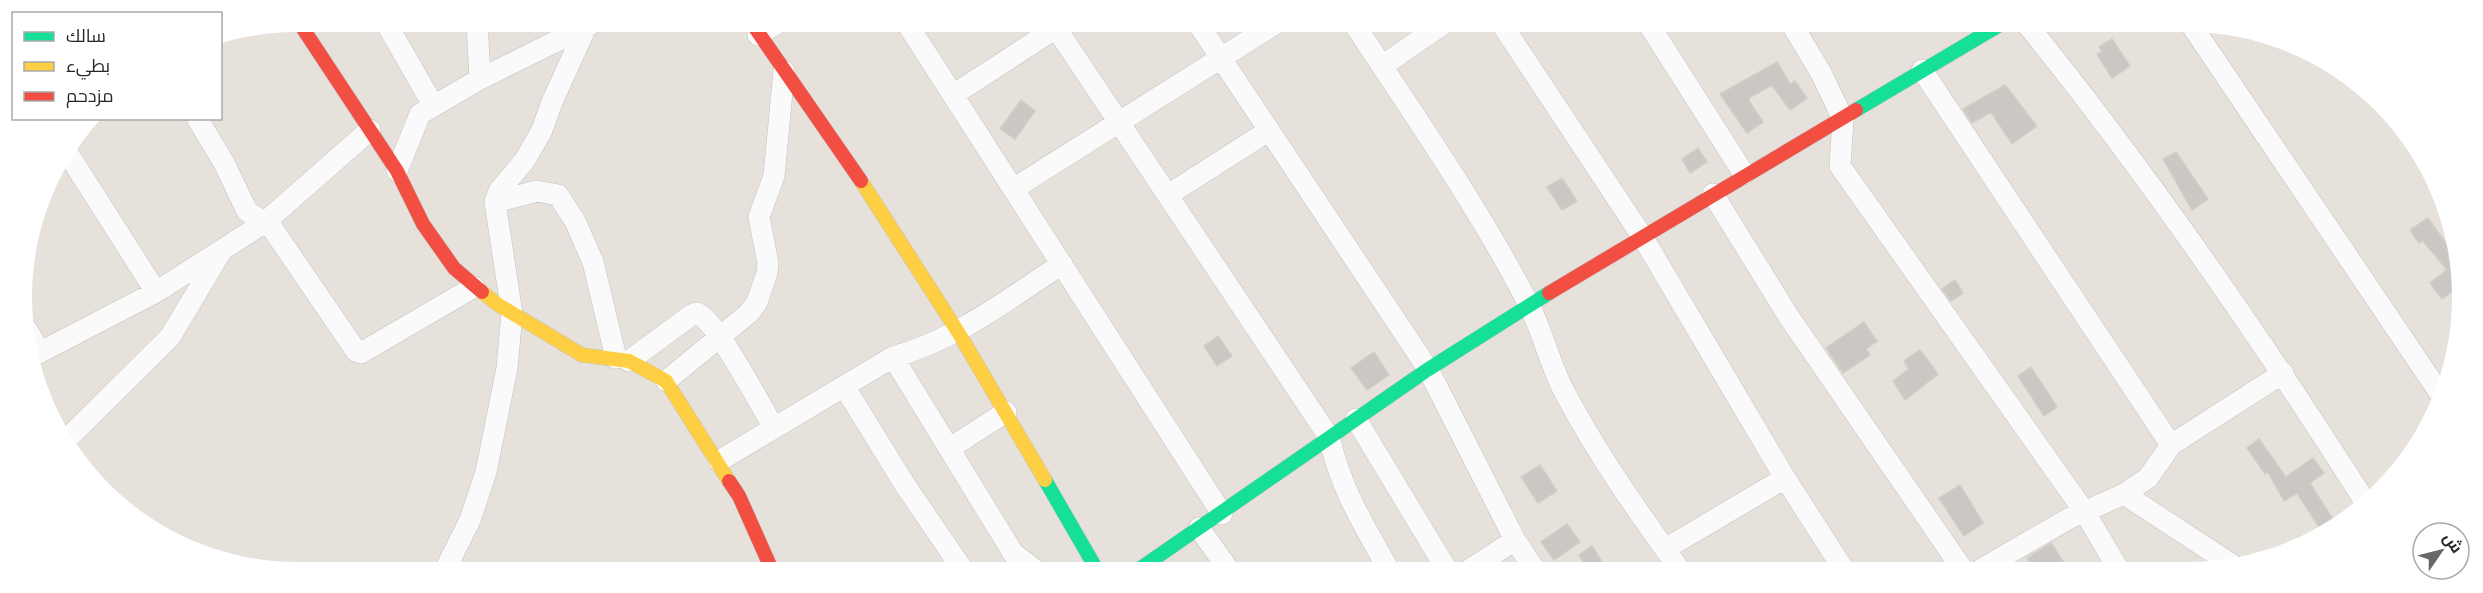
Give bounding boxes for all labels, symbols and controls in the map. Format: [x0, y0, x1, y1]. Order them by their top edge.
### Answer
legend [12, 12, 222, 120]
text: سالك [66, 24, 106, 47]
text: بطيء [66, 54, 110, 80]
text: مزدحم [66, 84, 114, 108]
north arrow [2411, 521, 2471, 581]
text: ش [2439, 528, 2467, 557]

